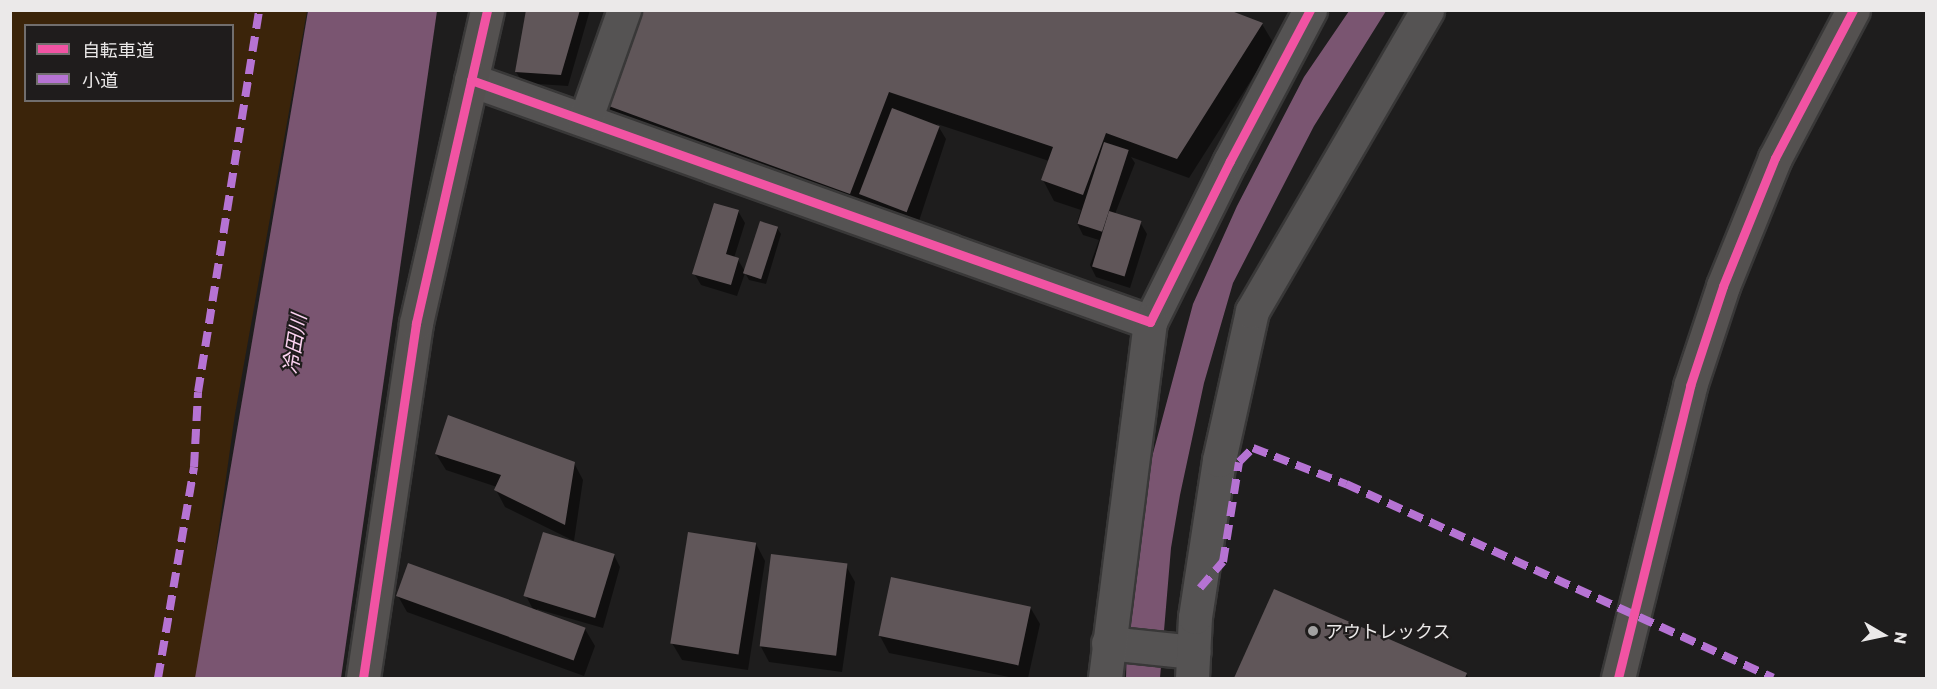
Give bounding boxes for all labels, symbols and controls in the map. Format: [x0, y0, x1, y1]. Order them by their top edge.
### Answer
legend [24, 24, 234, 102]
text: 自転車道 [82, 39, 154, 61]
text: 小道 [82, 69, 118, 91]
water label: 冷田川 [277, 312, 311, 376]
north arrow [1853, 605, 1913, 665]
place label: アウトレックス [1325, 620, 1451, 642]
marker: アウトレックス [1306, 624, 1320, 638]
text: N [1891, 630, 1912, 645]

